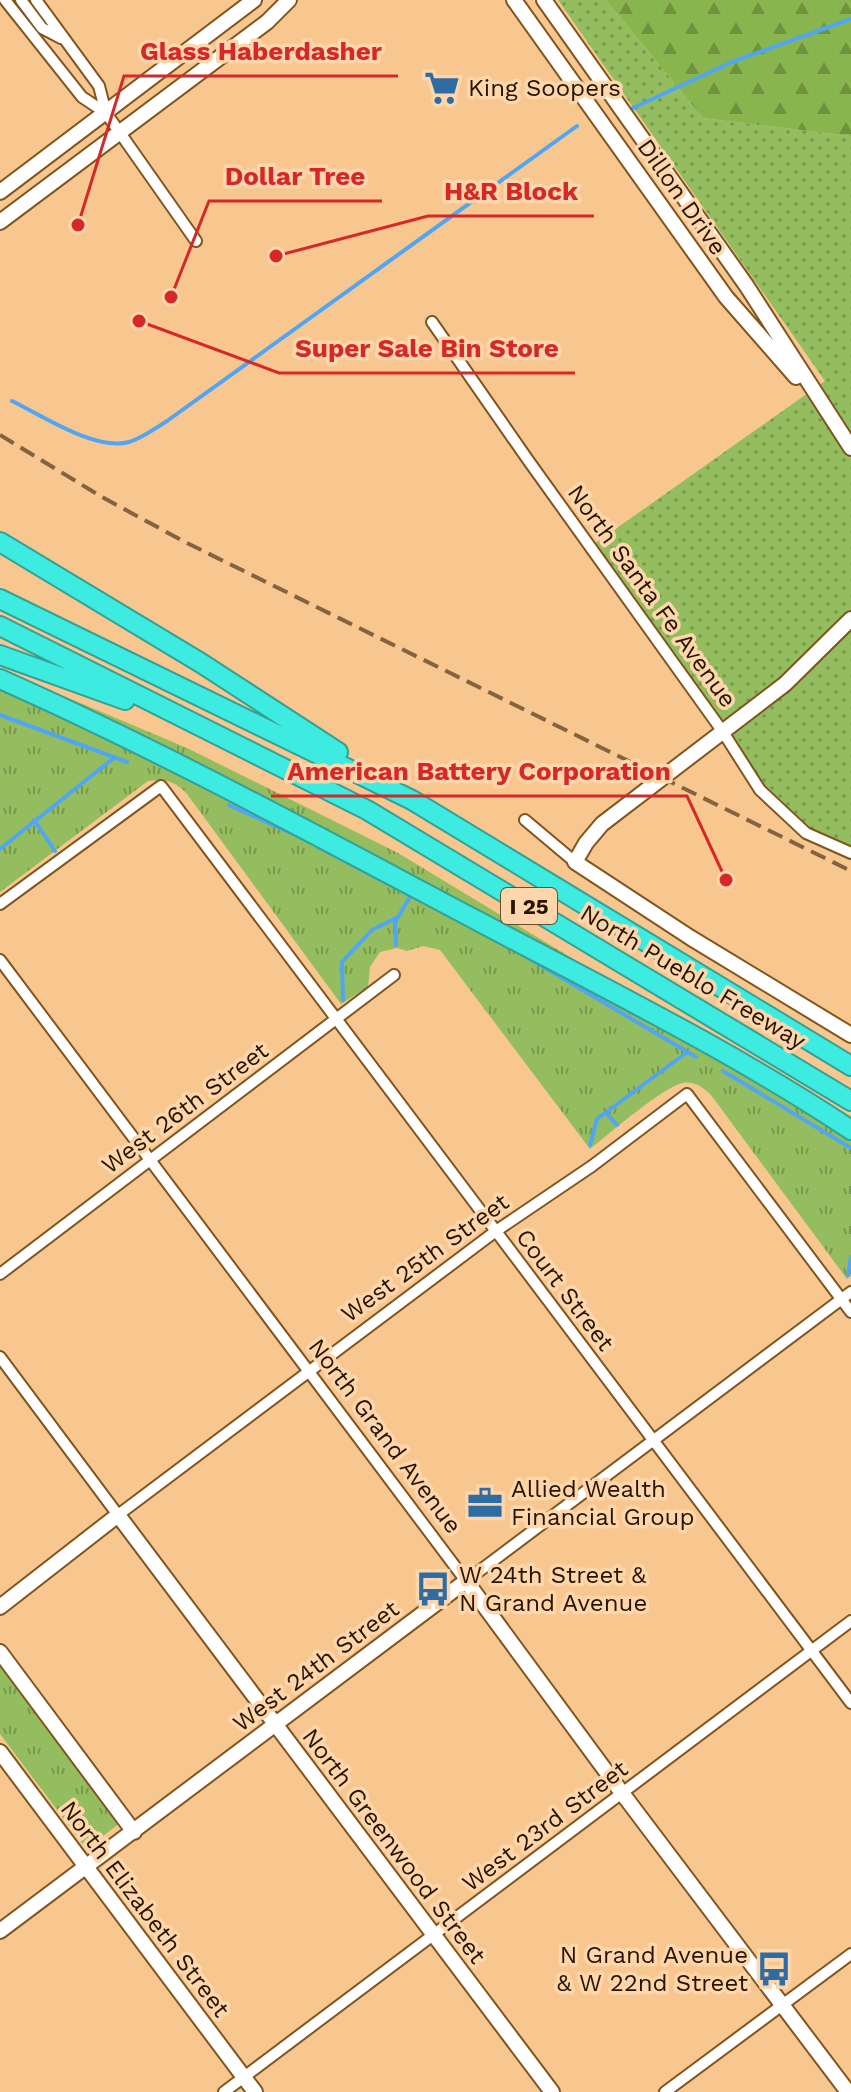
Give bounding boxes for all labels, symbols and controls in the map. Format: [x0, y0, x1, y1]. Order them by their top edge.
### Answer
callout: Glass Haberdasher [124, 26, 398, 76]
text: Glass Haberdasher [140, 36, 383, 66]
supermarket icon: King Soopers [423, 69, 461, 107]
place label: King Soopers [468, 74, 621, 102]
street label: Dillon Drive [632, 134, 732, 260]
callout: Dollar Tree [209, 151, 382, 201]
text: Dollar Tree [225, 161, 365, 191]
callout: H&R Block [428, 166, 594, 216]
text: H&R Block [444, 176, 579, 206]
callout: Super Sale Bin Store [279, 323, 575, 373]
text: Super Sale Bin Store [295, 333, 559, 363]
street label: North Santa Fe Avenue [562, 479, 742, 713]
callout: American Battery Corporation [271, 746, 687, 796]
text: American Battery Corporation [287, 756, 671, 786]
road number: I 25 [501, 888, 557, 924]
street label: North Pueblo Freeway [575, 899, 811, 1056]
street label: West 26th Street [96, 1036, 274, 1180]
street label: West 25th Street [336, 1188, 514, 1328]
street label: Court Street [510, 1224, 620, 1356]
street label: North Grand Avenue [303, 1333, 467, 1539]
place label: Allied Wealth Financial Group [511, 1475, 694, 1531]
office icon: Allied Wealth Financial Group [466, 1484, 504, 1522]
place label: W 24th Street & N Grand Avenue [459, 1561, 647, 1617]
bus stop icon: W 24th Street & N Grand Avenue [414, 1570, 452, 1608]
street label: West 24th Street [228, 1595, 404, 1737]
street label: North Greenwood Street [296, 1723, 492, 1969]
street label: West 23rd Street [457, 1755, 633, 1897]
street label: North Elizabeth Street [55, 1795, 235, 2023]
place label: N Grand Avenue & W 22nd Street [556, 1941, 748, 1997]
bus stop icon: N Grand Avenue & W 22nd Street [755, 1950, 793, 1988]

